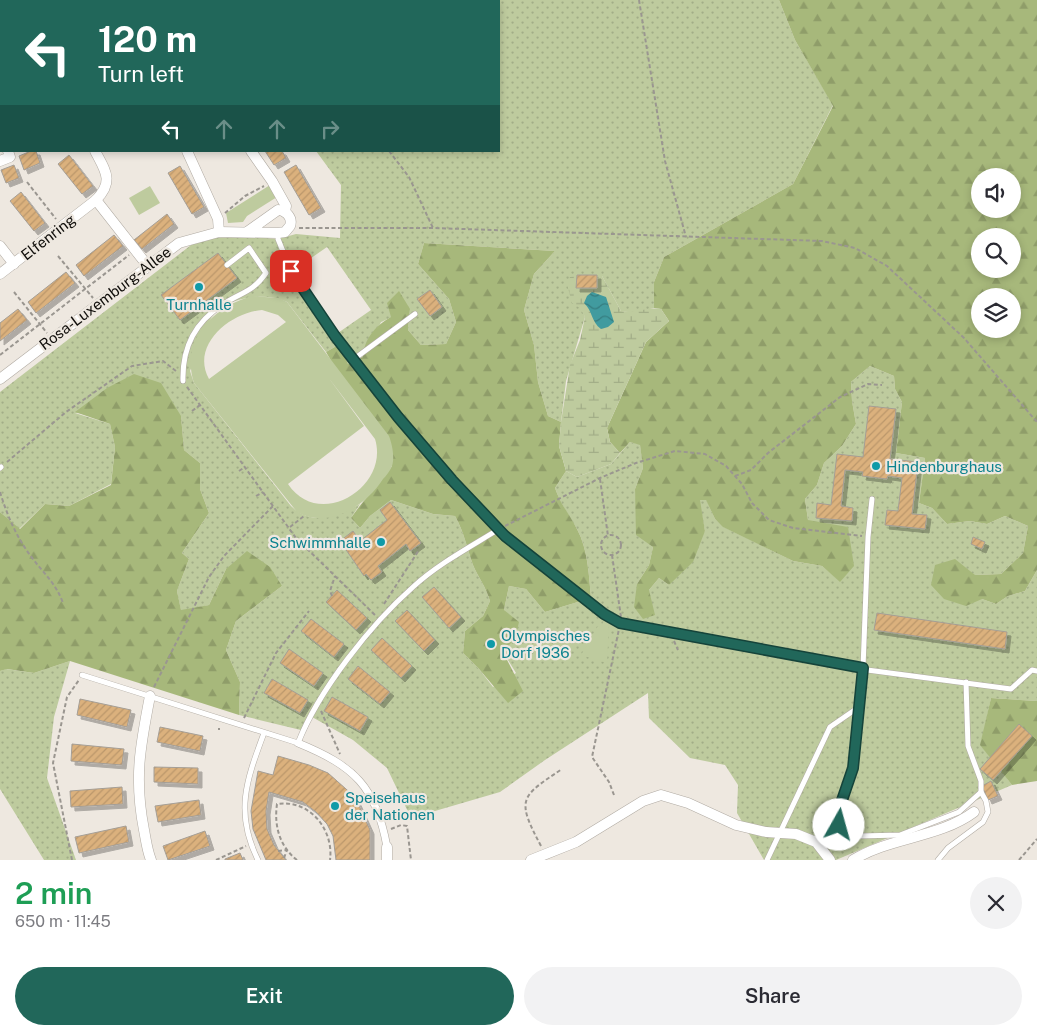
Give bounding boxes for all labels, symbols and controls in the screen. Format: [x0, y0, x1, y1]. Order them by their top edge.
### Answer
text: 120 m [98, 19, 197, 60]
icon: left [15, 20, 80, 85]
text: Turn left [98, 61, 184, 87]
icon: left [157, 115, 185, 143]
icon: ahead [210, 115, 238, 143]
icon: ahead [263, 115, 291, 143]
icon: right [316, 115, 344, 143]
map controls [971, 168, 1021, 338]
button: sound [971, 168, 1021, 218]
street label: Elfenring [18, 211, 78, 263]
button: search [971, 228, 1021, 278]
street label: Rosa-Luxemburg-Allee [36, 243, 174, 353]
pin [270, 250, 312, 292]
icon: arrive [277, 257, 305, 285]
marker: Turnhalle [193, 281, 205, 293]
button: layers [971, 288, 1021, 338]
place label: Turnhalle [166, 296, 232, 313]
place label: Hindenburghaus [886, 458, 1002, 475]
marker: Hindenburghaus [870, 460, 882, 472]
place label: Schwimmhalle [269, 534, 371, 551]
marker: Schwimmhalle [375, 536, 387, 548]
place label: Olympisches Dorf 1936 [501, 627, 590, 661]
marker: Olympisches Dorf 1936 [485, 638, 497, 650]
place label: Speisehaus der Nationen [345, 789, 435, 823]
position arrow [812, 798, 864, 850]
marker: Speisehaus der Nationen [329, 800, 341, 812]
text: 2 min [15, 875, 92, 911]
button: close [970, 877, 1022, 929]
text: 650 m · 11:45 [15, 912, 111, 931]
button: Exit [15, 967, 514, 1025]
button: Share [524, 967, 1022, 1025]

